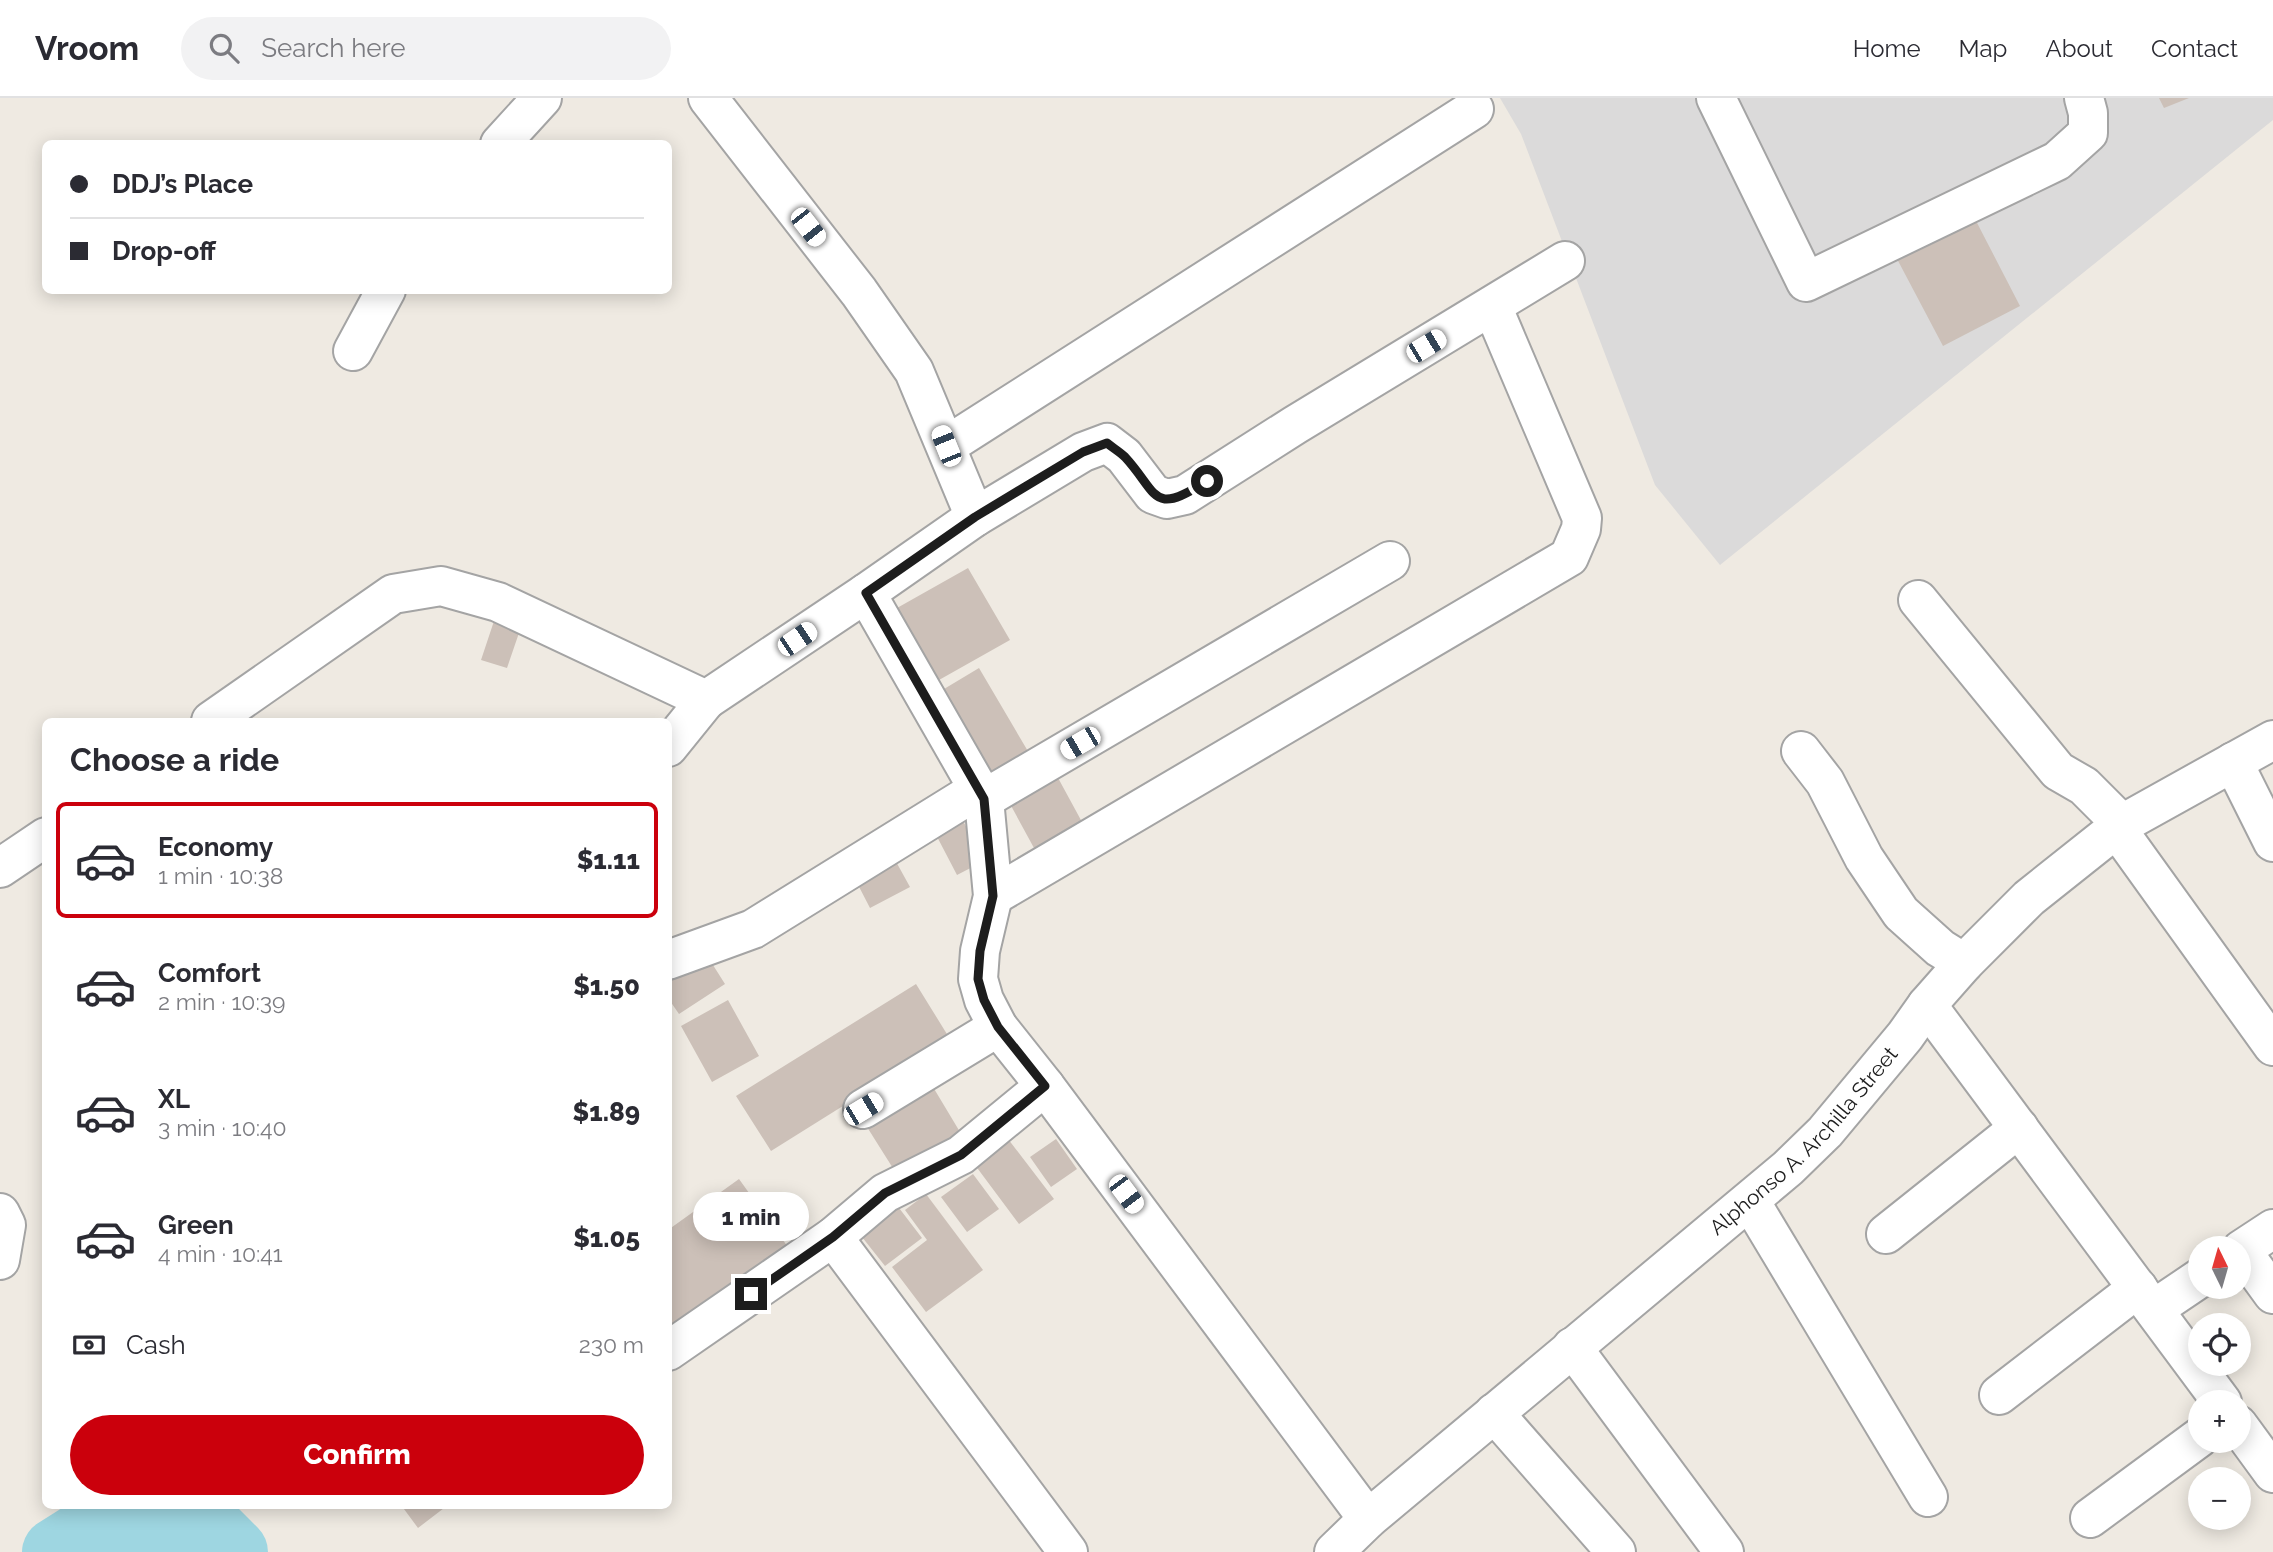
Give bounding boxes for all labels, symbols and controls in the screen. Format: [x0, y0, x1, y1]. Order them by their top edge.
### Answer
search box [181, 17, 671, 80]
text: Vroom [35, 29, 139, 68]
icon: search [205, 29, 243, 67]
text: Search here [261, 33, 406, 63]
text: Home [1853, 34, 1921, 63]
text: Map [1959, 34, 2007, 63]
text: About [2045, 34, 2113, 63]
text: Contact [2151, 34, 2238, 63]
text: DDJ’s Place [112, 169, 253, 199]
car [787, 204, 830, 250]
text: Drop-off [112, 236, 216, 266]
car [1403, 326, 1450, 366]
car [929, 423, 964, 469]
route start [1191, 465, 1223, 497]
car [774, 619, 821, 659]
car [1057, 723, 1104, 763]
text: Choose a ride [70, 741, 279, 778]
icon: car [74, 829, 137, 892]
text: Economy [158, 832, 273, 862]
text: $1.11 [577, 845, 640, 875]
text: 1 min · 10:38 [158, 862, 284, 889]
icon: car [74, 955, 137, 1018]
text: Comfort [158, 958, 261, 988]
text: $1.50 [573, 971, 640, 1001]
text: 2 min · 10:39 [158, 988, 286, 1015]
street label: Alphonso A. Archilla Street [1705, 1042, 1903, 1240]
icon: car [74, 1081, 137, 1144]
text: XL [158, 1084, 190, 1114]
car [840, 1089, 887, 1129]
text: $1.89 [573, 1097, 640, 1127]
text: 3 min · 10:40 [158, 1114, 287, 1141]
car [1105, 1171, 1148, 1217]
callout: 1 min [693, 1192, 809, 1242]
text: 1 min [721, 1203, 781, 1230]
icon: car [74, 1207, 137, 1270]
text: Green [158, 1210, 234, 1240]
text: $1.05 [573, 1223, 640, 1253]
north arrow [2188, 1236, 2250, 1298]
map controls [2188, 1236, 2251, 1530]
text: 4 min · 10:41 [158, 1240, 283, 1267]
route end [735, 1278, 767, 1310]
button: locate [2188, 1313, 2251, 1376]
icon: cash [70, 1326, 108, 1364]
text: Cash [126, 1330, 186, 1360]
text: 230 m [579, 1331, 644, 1358]
button: + [2188, 1390, 2251, 1453]
button: Confirm [70, 1415, 644, 1495]
button: − [2188, 1467, 2251, 1530]

